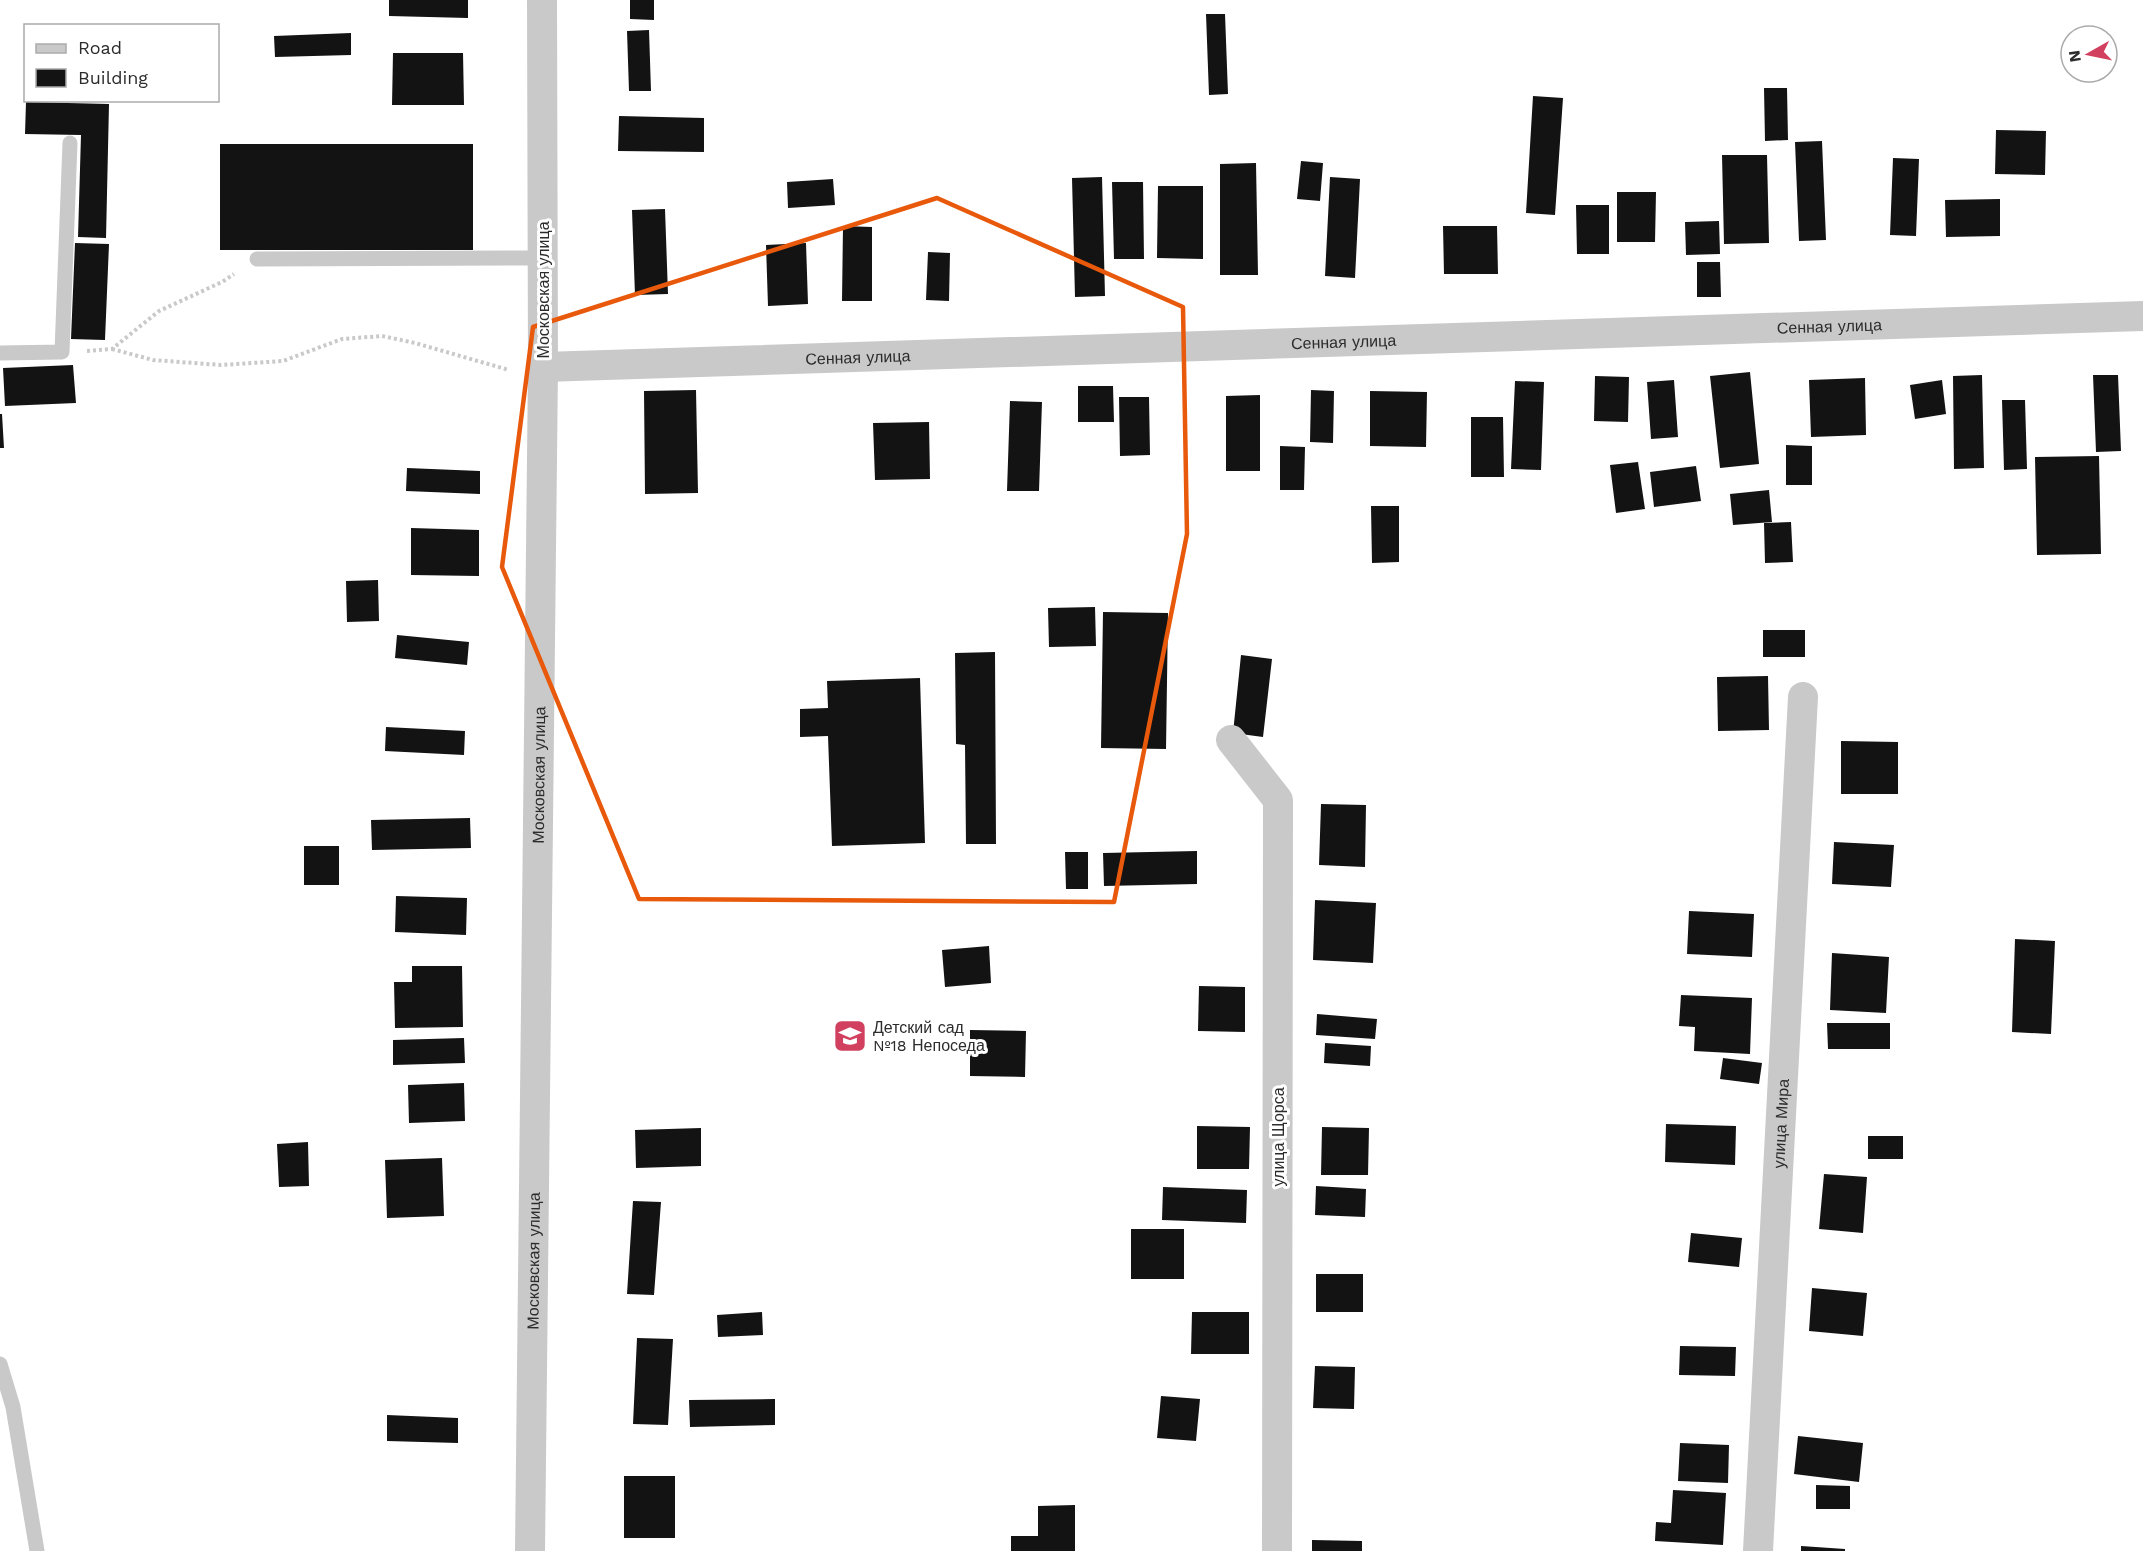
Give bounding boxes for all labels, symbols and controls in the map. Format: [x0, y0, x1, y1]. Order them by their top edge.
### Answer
legend [24, 24, 219, 102]
north arrow [2059, 24, 2119, 84]
text: Road [78, 37, 122, 58]
text: N [2064, 49, 2085, 64]
text: Building [78, 67, 148, 88]
street label: Московская улица [534, 221, 553, 359]
street label: Сенная улица [1776, 315, 1882, 337]
street label: Сенная улица [1291, 330, 1397, 353]
street label: Сенная улица [805, 346, 911, 368]
street label: Московская улица [528, 706, 549, 844]
school or university icon: Детский сад №18 Непоседа [832, 1018, 868, 1054]
place label: Детский сад №18 Непоседа [873, 1018, 985, 1055]
street label: улица Мира [1769, 1078, 1792, 1169]
street label: улица Щорса [1269, 1087, 1288, 1187]
street label: Московская улица [523, 1192, 543, 1330]

